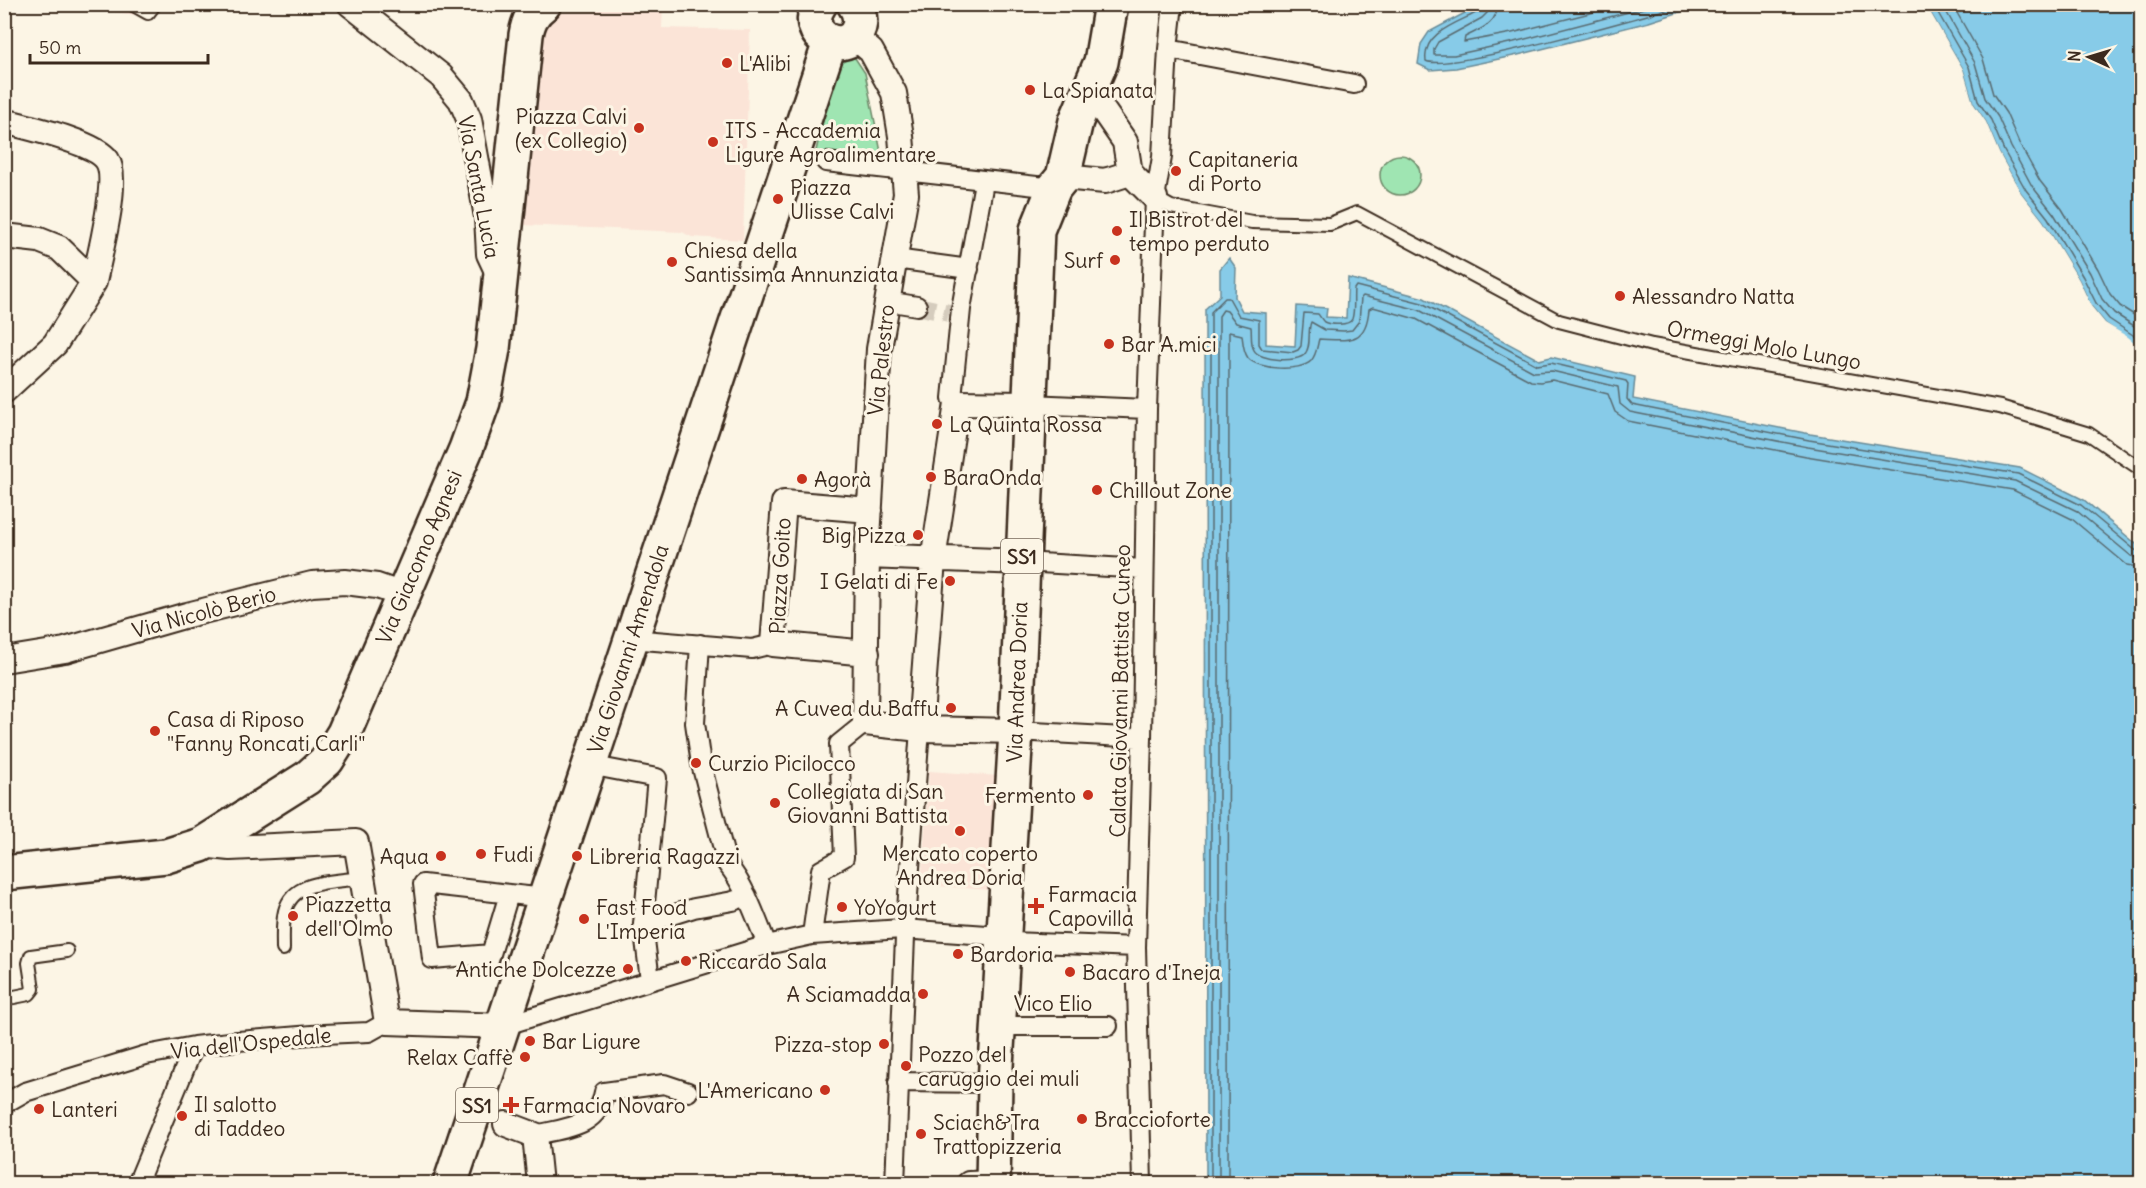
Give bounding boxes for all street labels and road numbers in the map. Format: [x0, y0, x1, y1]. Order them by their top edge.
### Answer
street label: Via Santa Lucia [452, 113, 506, 261]
street label: Via Palestro [862, 303, 900, 417]
street label: Ormeggi Molo Lungo [1665, 315, 1863, 375]
street label: Via Giacomo Agnesi [370, 466, 468, 648]
street label: Piazza Goito [763, 517, 797, 635]
road number: SS1 [1001, 539, 1043, 573]
street label: Via Giovanni Amendola [581, 541, 675, 757]
street label: Calata Giovanni Battista Cuneo [1104, 544, 1136, 838]
street label: Via Nicolò Berio [129, 580, 279, 644]
street label: Via Andrea Doria [1001, 601, 1033, 763]
street label: Vico Elio [1014, 990, 1092, 1017]
street label: Via dell'Ospedale [169, 1021, 333, 1065]
road number: SS1 [456, 1088, 498, 1122]

